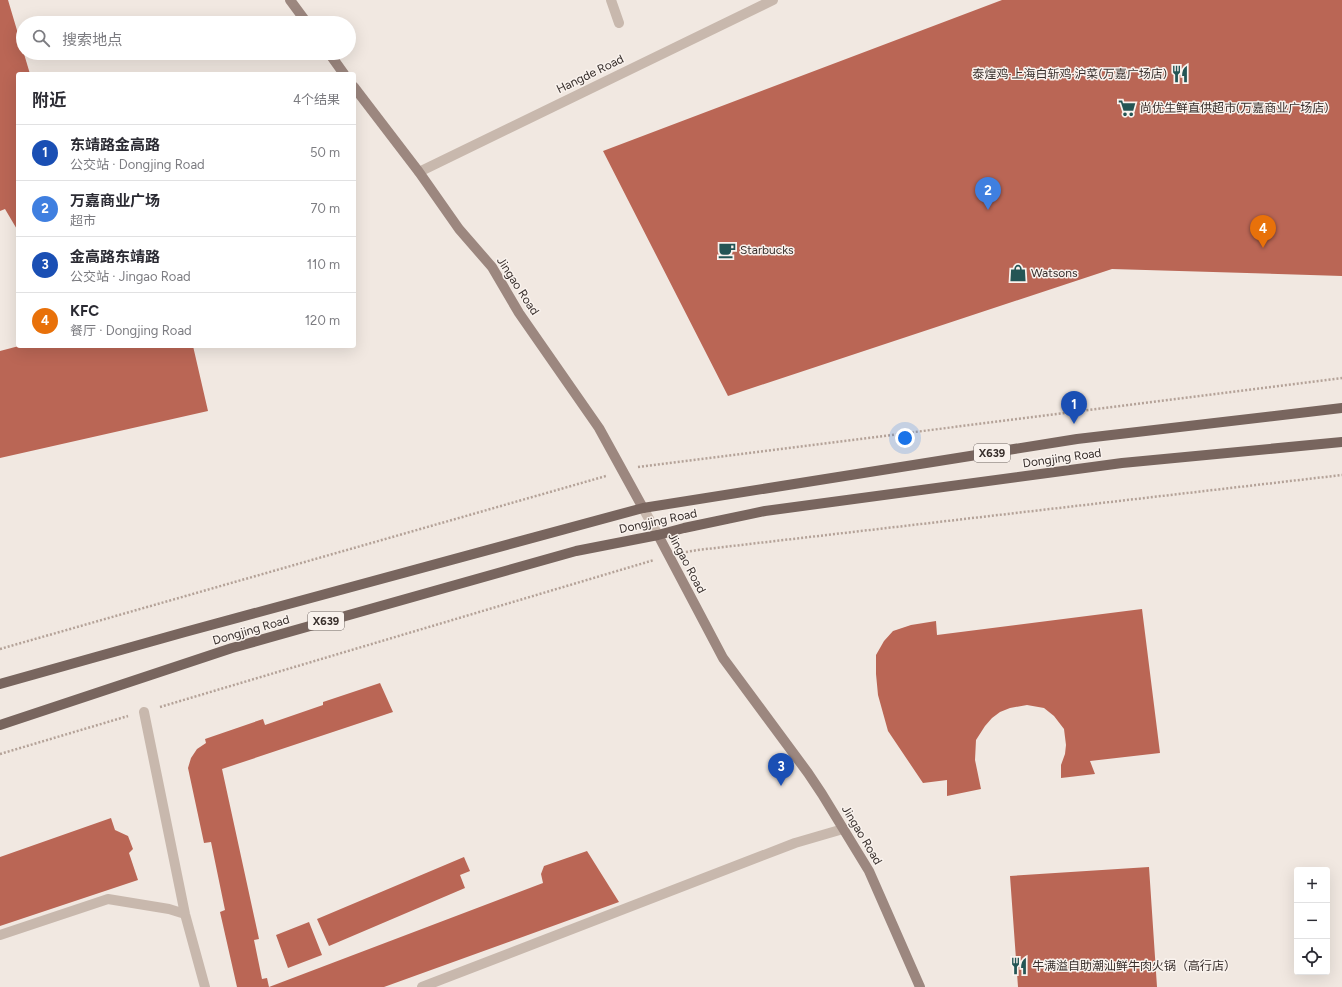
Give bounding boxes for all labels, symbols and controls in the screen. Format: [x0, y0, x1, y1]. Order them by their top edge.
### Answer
search box [16, 16, 356, 60]
icon: search [30, 27, 52, 49]
text: 搜索地点 [62, 31, 122, 49]
street label: Hangde Road [554, 52, 626, 96]
restaurant icon: 泰煌鸡·上海白斩鸡·沪菜(万嘉广场店) [1170, 64, 1190, 84]
place label: 泰煌鸡·上海白斩鸡·沪菜(万嘉广场店) [972, 67, 1167, 81]
text: 附近 [32, 90, 66, 110]
text: 4个结果 [293, 92, 340, 107]
supermarket icon: 尚优生鲜直供超市(万嘉商业广场店) [1117, 98, 1137, 118]
place label: 尚优生鲜直供超市(万嘉商业广场店) [1140, 101, 1328, 115]
text: 东靖路金高路 [70, 136, 160, 154]
text: 1 [42, 145, 48, 160]
text: 50 m [310, 145, 340, 160]
text: 公交站 · Dongjing Road [70, 157, 205, 172]
pin: 2 [975, 177, 1001, 210]
text: 万嘉商业广场 [70, 192, 160, 210]
text: 2 [41, 201, 49, 216]
text: 70 m [310, 201, 340, 216]
text: 超市 [70, 213, 96, 228]
pin: 4 [1250, 215, 1276, 248]
cafe icon: Starbucks [717, 240, 737, 260]
place label: Starbucks [740, 243, 794, 257]
text: 金高路东靖路 [70, 248, 160, 266]
street label: Jingao Road [494, 254, 542, 318]
text: 3 [41, 257, 49, 272]
text: 110 m [307, 257, 340, 272]
shop icon: Watsons [1008, 263, 1028, 283]
place label: Watsons [1031, 266, 1078, 280]
text: 公交站 · Jingao Road [70, 269, 191, 284]
text: KFC [70, 302, 99, 320]
text: 4 [41, 313, 49, 328]
text: 120 m [305, 313, 340, 328]
text: 餐厅 · Dongjing Road [70, 323, 192, 338]
pin: 1 [1061, 391, 1087, 424]
your location [895, 428, 915, 448]
road number: X639 [974, 444, 1010, 462]
street label: Dongjing Road [1022, 446, 1102, 470]
street label: Dongjing Road [618, 506, 698, 536]
street label: Jingao Road [665, 530, 709, 596]
street label: Dongjing Road [211, 612, 291, 648]
road number: X639 [308, 612, 344, 630]
pin: 3 [768, 753, 794, 786]
street label: Jingao Road [839, 803, 885, 867]
map controls [1294, 867, 1330, 975]
button: + [1294, 867, 1330, 903]
button: − [1294, 903, 1330, 939]
button: locate [1294, 939, 1330, 975]
restaurant icon: 牛满溢自助潮汕鲜牛肉火锅（高行店） [1009, 956, 1029, 976]
place label: 牛满溢自助潮汕鲜牛肉火锅（高行店） [1032, 959, 1236, 973]

